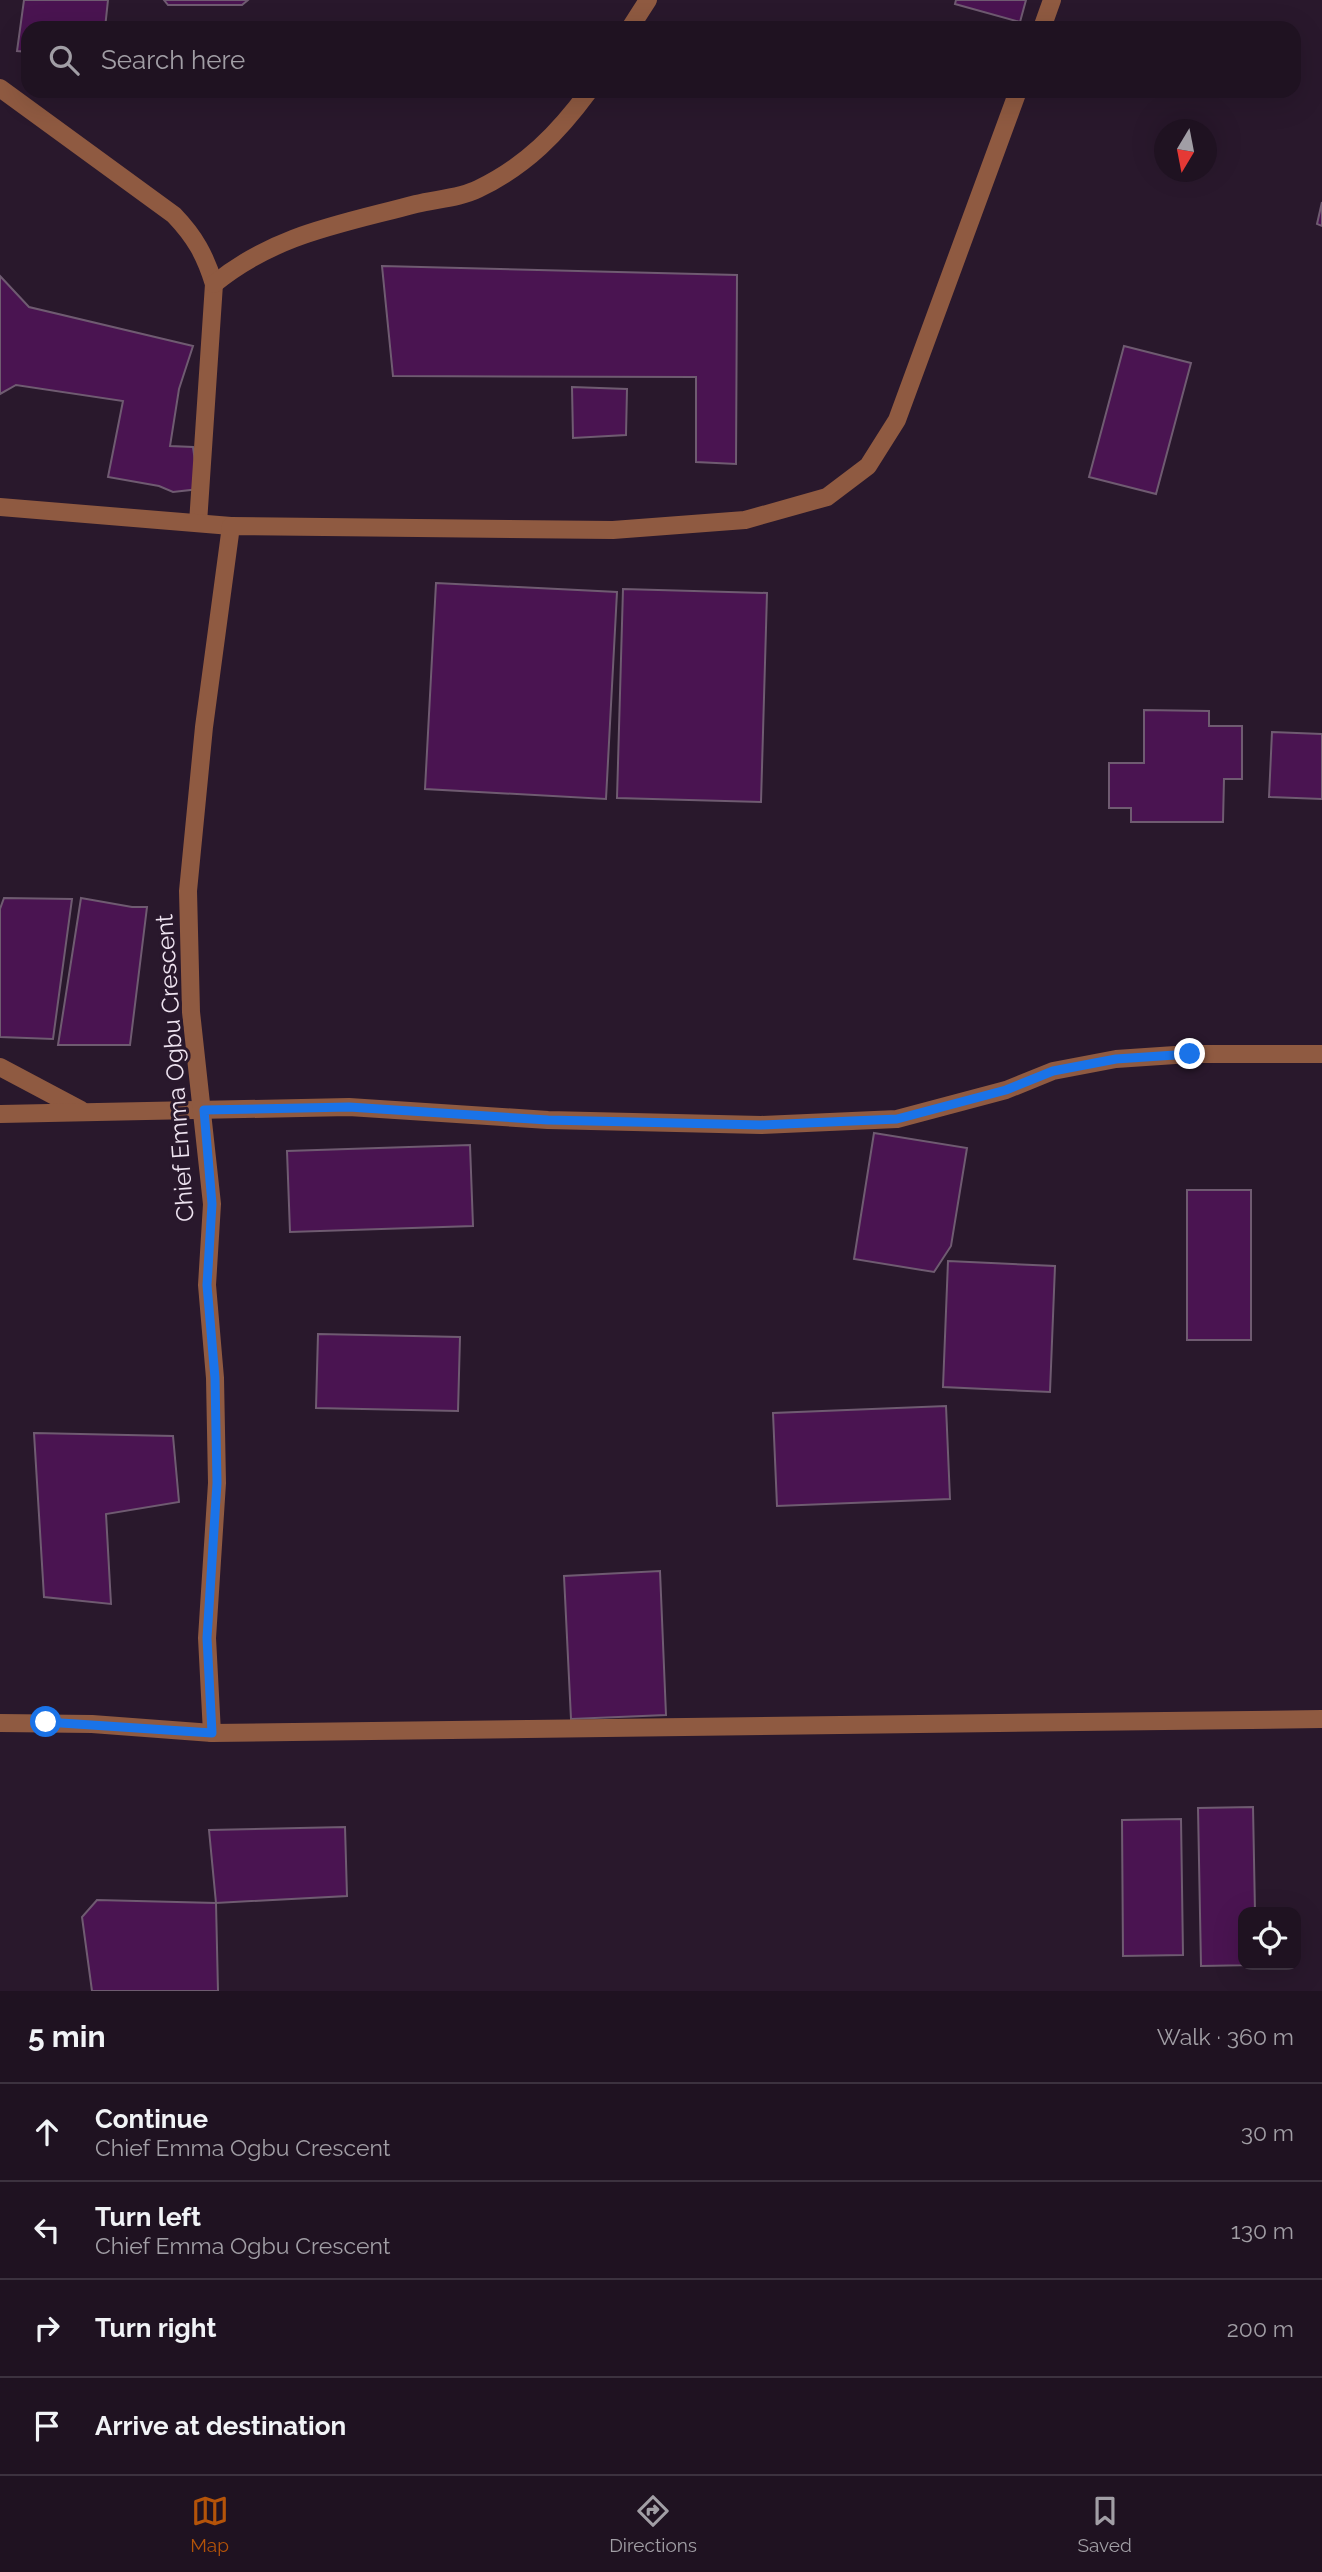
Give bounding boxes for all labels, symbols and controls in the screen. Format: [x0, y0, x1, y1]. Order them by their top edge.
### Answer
search box [21, 21, 1301, 98]
icon: search [45, 41, 83, 79]
text: Search here [101, 45, 245, 75]
north arrow [1154, 119, 1217, 182]
street label: Chief Emma Ogbu Crescent [149, 913, 200, 1223]
route end [1174, 1038, 1205, 1069]
route start [30, 1706, 61, 1737]
map controls [1238, 1907, 1301, 1970]
button: locate [1238, 1907, 1301, 1970]
text: 5 min [28, 2019, 106, 2054]
text: Walk · 360 m [1157, 2023, 1294, 2050]
text: Continue [95, 2104, 208, 2134]
icon: ahead [28, 2113, 66, 2151]
text: 30 m [1241, 2119, 1294, 2146]
text: Chief Emma Ogbu Crescent [95, 2134, 390, 2161]
text: Turn left [95, 2202, 201, 2232]
icon: left [28, 2211, 66, 2249]
text: 130 m [1231, 2217, 1294, 2244]
text: Chief Emma Ogbu Crescent [95, 2232, 390, 2259]
icon: right [28, 2309, 66, 2347]
text: Turn right [95, 2313, 216, 2343]
text: 200 m [1227, 2315, 1294, 2342]
icon: arrive [28, 2407, 66, 2445]
text: Arrive at destination [95, 2411, 346, 2441]
tab: Map [190, 2492, 229, 2556]
tab: Directions [609, 2492, 697, 2556]
tab: Saved [1077, 2492, 1132, 2556]

